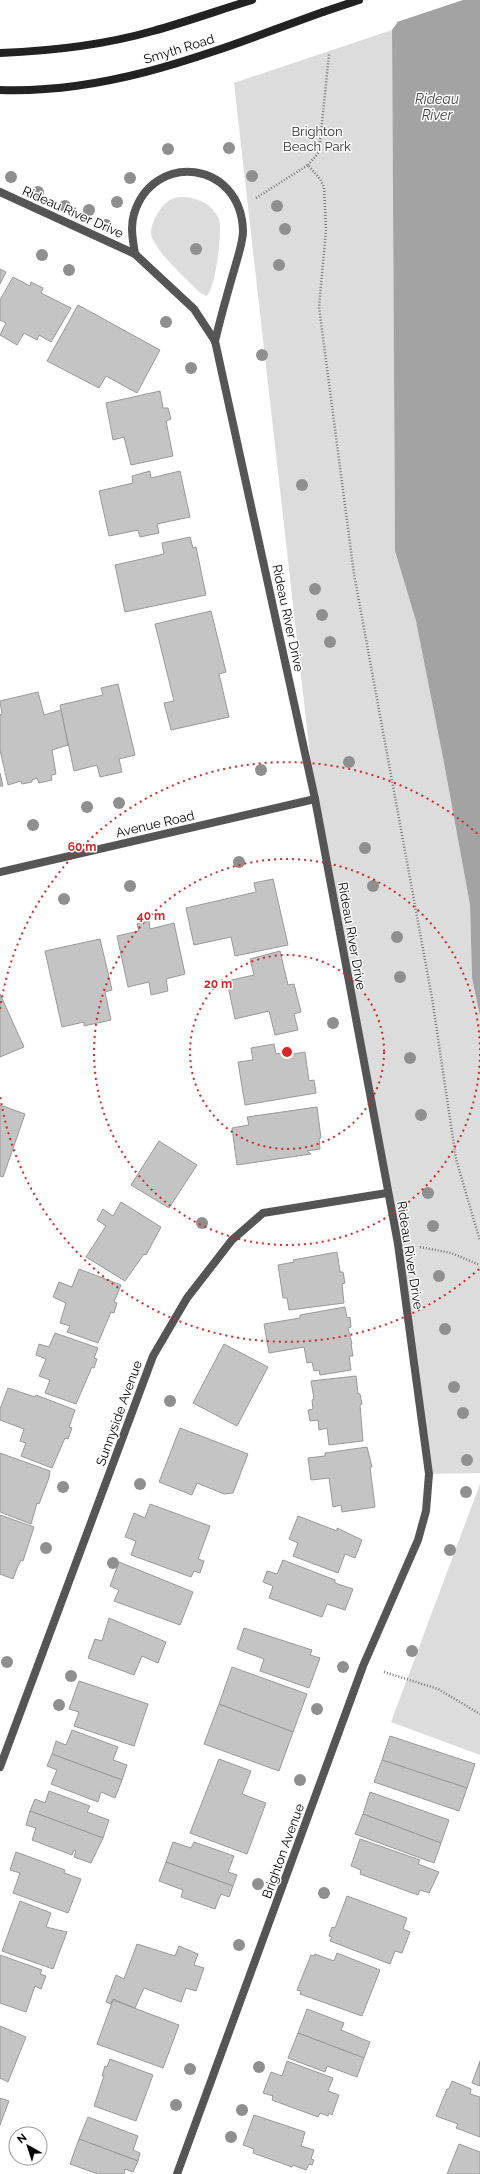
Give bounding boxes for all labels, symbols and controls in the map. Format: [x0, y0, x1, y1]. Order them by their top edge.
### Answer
street label: Smyth Road [142, 31, 216, 67]
water label: Rideau River [415, 91, 459, 123]
park label: Brighton Beach Park [283, 124, 351, 154]
street label: Rideau River Drive [20, 183, 126, 241]
street label: Rideau River Drive [269, 563, 307, 673]
street label: Avenue Road [114, 808, 196, 840]
text: 60 m [68, 840, 96, 854]
street label: Rideau River Drive [335, 881, 369, 991]
text: 40 m [137, 909, 165, 923]
text: 20 m [204, 977, 232, 991]
centre of rings [280, 1045, 294, 1059]
street label: Rideau River Drive [394, 1200, 426, 1310]
street label: Sunnyside Avenue [93, 1358, 145, 1468]
street label: Brighton Avenue [259, 1801, 307, 1900]
north arrow [8, 2126, 48, 2166]
text: N [15, 2131, 29, 2146]

